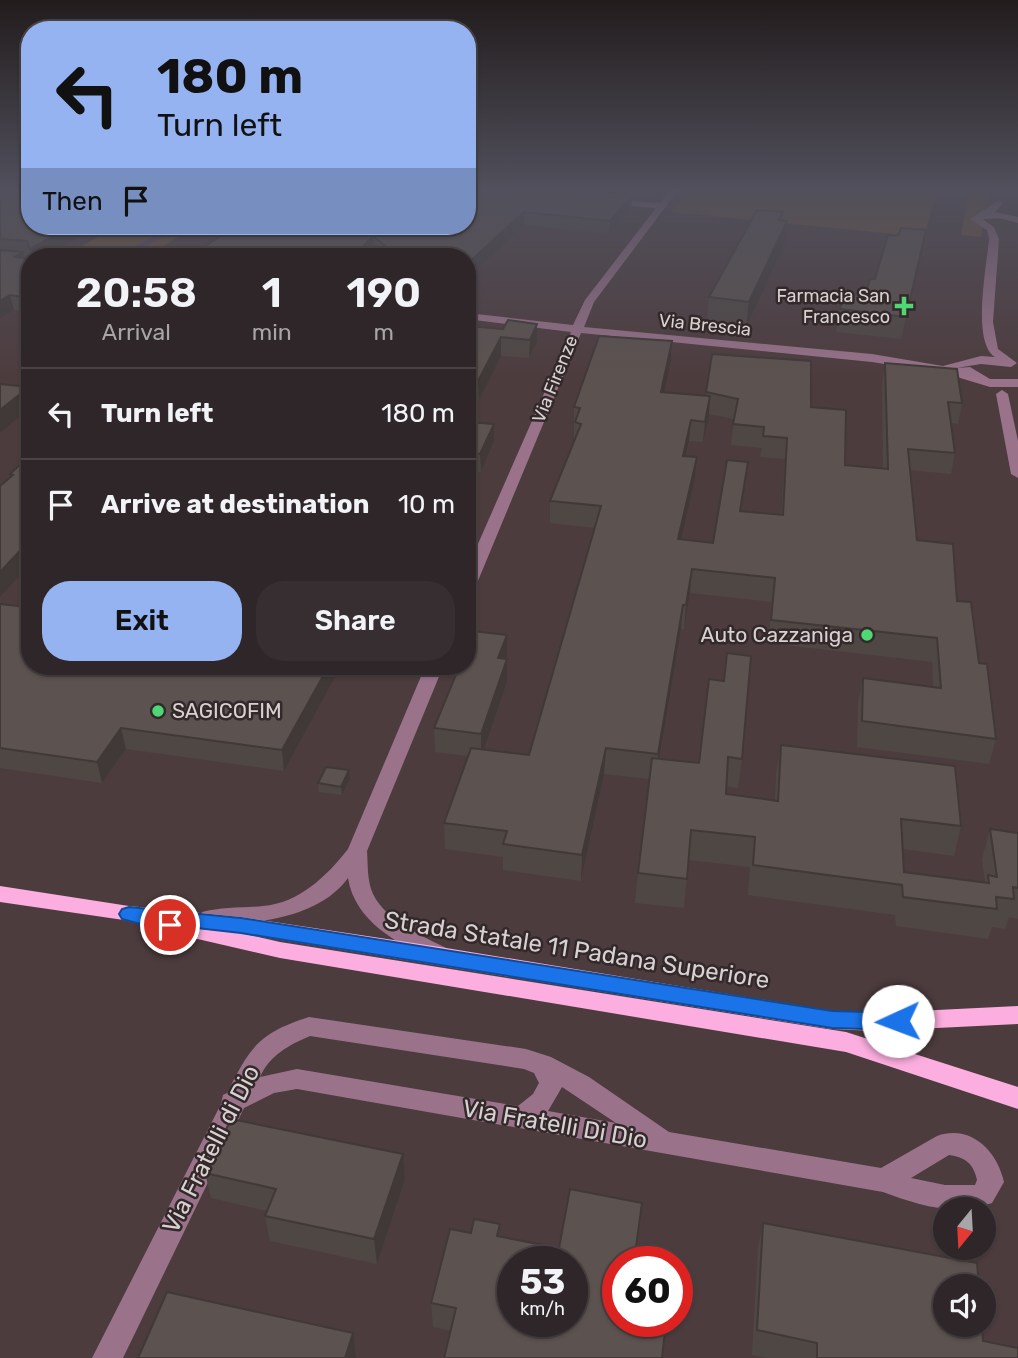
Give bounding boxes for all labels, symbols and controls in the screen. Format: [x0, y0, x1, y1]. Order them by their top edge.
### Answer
text: 180 m [157, 47, 303, 105]
icon: left [42, 49, 133, 140]
text: Turn left [157, 106, 282, 144]
icon: arrive [117, 182, 155, 220]
text: Then [42, 186, 103, 217]
text: 20:58 [76, 268, 197, 318]
text: 1 [262, 268, 282, 318]
text: 190 [347, 268, 421, 318]
place label: Farmacia San Francesco [777, 285, 890, 328]
marker: Farmacia San Francesco [896, 298, 912, 314]
street label: Via Brescia [658, 309, 752, 341]
text: Arrival [102, 318, 171, 346]
text: min [252, 318, 292, 346]
text: m [374, 318, 394, 346]
street label: Via Firenze [528, 332, 582, 426]
icon: left [42, 395, 80, 433]
text: Turn left [101, 398, 213, 429]
text: 180 m [381, 398, 455, 429]
icon: arrive [42, 486, 80, 524]
text: Arrive at destination [101, 489, 369, 520]
text: 10 m [398, 489, 455, 520]
button: Exit [42, 581, 242, 661]
button: Share [256, 581, 455, 661]
place label: Auto Cazzaniga [701, 622, 853, 647]
marker: Auto Cazzaniga [859, 627, 875, 643]
place label: SAGICOFIM [172, 698, 282, 723]
marker: SAGICOFIM [150, 703, 166, 719]
pin [140, 895, 200, 955]
icon: arrive [151, 906, 189, 944]
street label: Strada Statale 11 Padana Superiore [383, 906, 771, 994]
position arrow [861, 984, 935, 1058]
street label: Via Fratelli di Dio [157, 1060, 265, 1238]
street label: Via Fratelli Di Dio [461, 1094, 649, 1154]
north arrow [933, 1197, 996, 1260]
map controls [933, 1197, 996, 1337]
speed limit sign: 60 [602, 1246, 693, 1337]
text: 53 [520, 1261, 565, 1303]
button: sound [933, 1274, 996, 1337]
text: km/h [520, 1298, 565, 1320]

